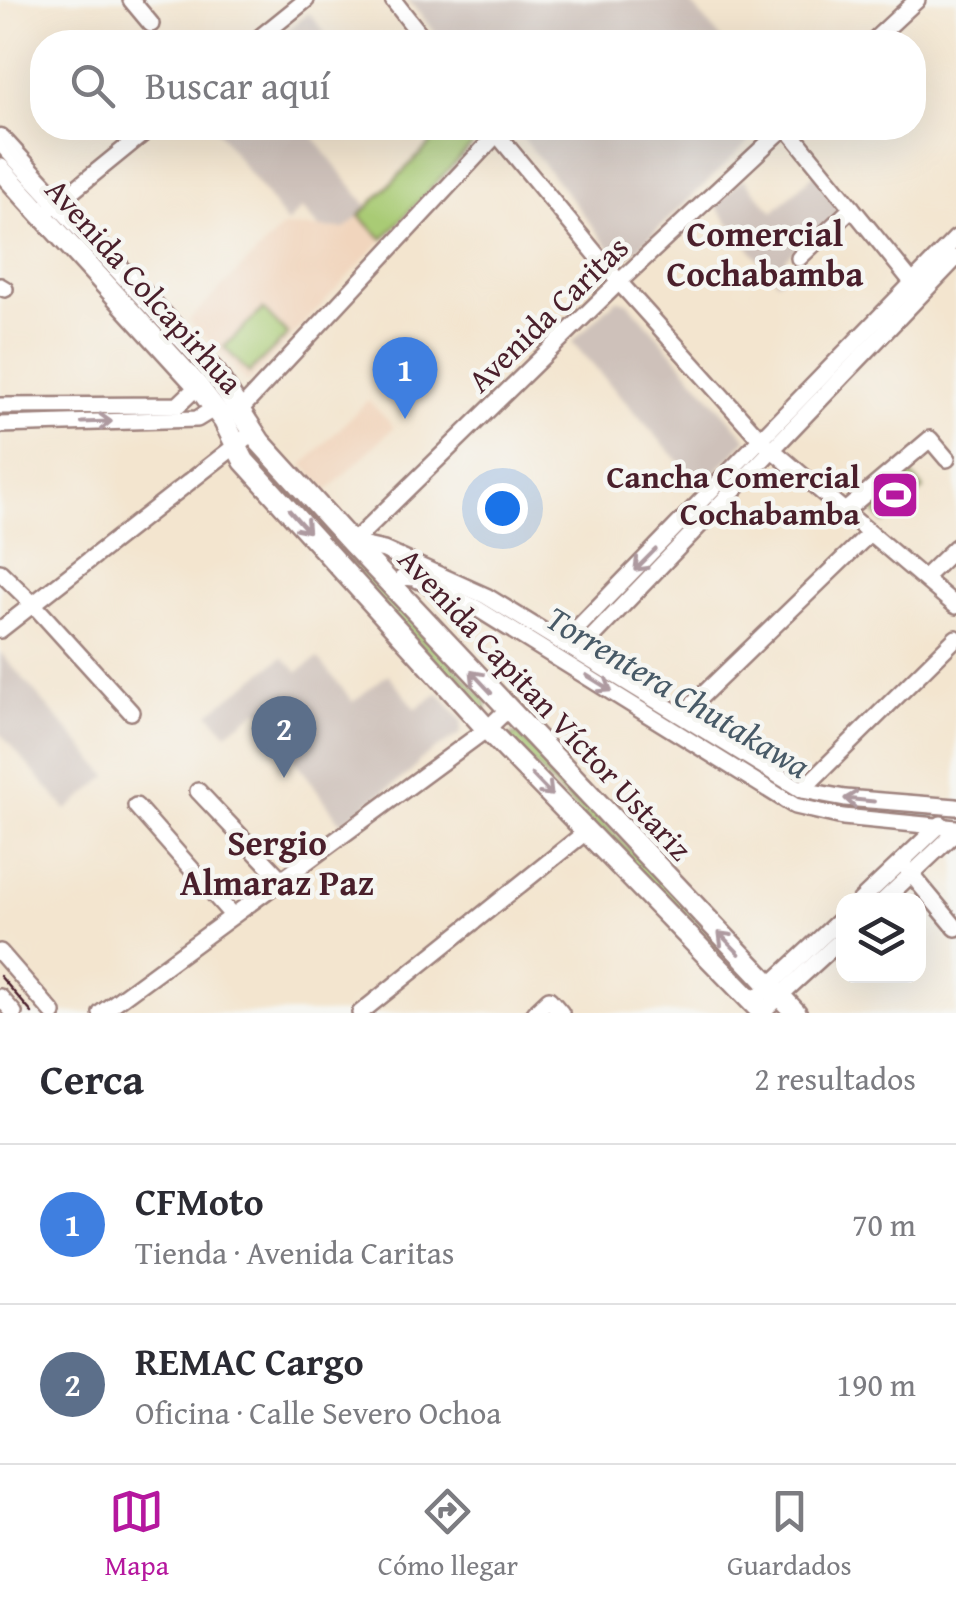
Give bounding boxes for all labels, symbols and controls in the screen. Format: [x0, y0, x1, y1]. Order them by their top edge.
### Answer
search box [30, 30, 926, 140]
text: Buscar aquí [145, 57, 330, 113]
icon: search [65, 58, 120, 113]
street label: Avenida Colcapirhua [35, 167, 254, 404]
district label: Comercial Cochabamba [667, 208, 863, 299]
street label: Avenida Caritas [457, 224, 639, 403]
pin: 1 [372, 336, 438, 419]
one-way arrow [81, 412, 113, 431]
place label: Cancha Comercial Cochabamba [606, 453, 861, 537]
sports icon: Cancha Comercial Cochabamba [869, 469, 921, 521]
your location [477, 483, 528, 534]
one-way arrow [287, 508, 310, 533]
street label: Avenida Capitan Víctor Ustariz [387, 537, 703, 871]
one-way arrow [633, 547, 657, 571]
water label: Torrentera Chutakawa [537, 592, 820, 791]
one-way arrow [470, 670, 493, 695]
one-way arrow [584, 673, 613, 693]
pin: 2 [252, 696, 316, 778]
one-way arrow [530, 773, 554, 797]
one-way arrow [843, 790, 875, 809]
district label: Sergio Almaraz Paz [180, 817, 374, 908]
map controls [836, 893, 926, 983]
button: layers [836, 893, 926, 983]
one-way arrow [717, 931, 741, 955]
text: Cerca [40, 1048, 144, 1109]
text: 2 resultados [754, 1055, 916, 1102]
text: CFMoto [135, 1173, 264, 1229]
text: 1 [64, 1201, 81, 1248]
text: 70 m [852, 1201, 916, 1248]
text: Tienda · Avenida Caritas [135, 1229, 455, 1276]
text: REMAC Cargo [135, 1333, 364, 1389]
text: 2 [64, 1361, 81, 1408]
text: 190 m [837, 1361, 916, 1408]
text: Oficina · Calle Severo Ochoa [135, 1389, 501, 1436]
tab: Mapa [104, 1484, 169, 1585]
tab: Cómo llegar [378, 1484, 518, 1585]
tab: Guardados [727, 1484, 852, 1585]

